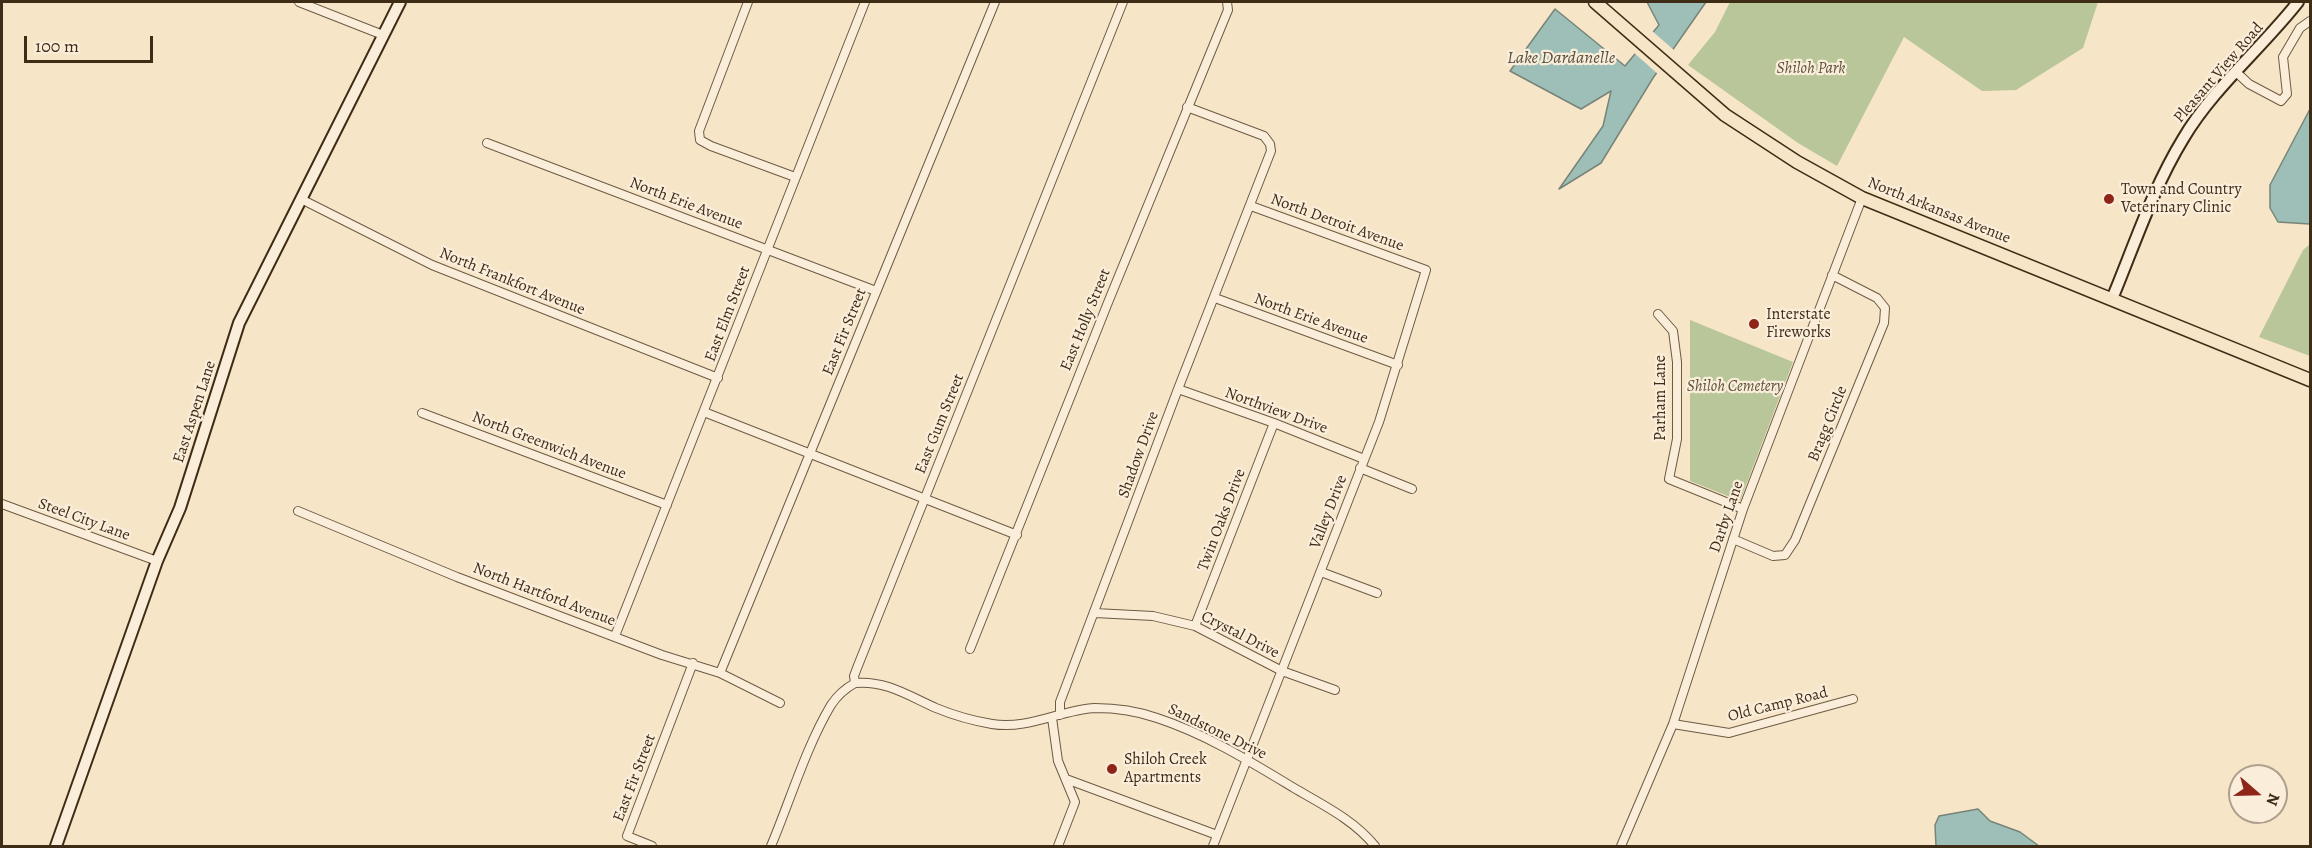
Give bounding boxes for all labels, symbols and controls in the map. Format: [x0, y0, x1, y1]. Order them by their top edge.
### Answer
street label: Pleasant View Road [2170, 19, 2268, 127]
scale bar [27, 24, 156, 62]
text: 100 m [35, 34, 79, 58]
water label: Lake Dardanelle [1507, 48, 1615, 70]
park label: Shiloh Park [1777, 59, 1845, 79]
street label: North Erie Avenue [627, 174, 745, 234]
street label: North Arkansas Avenue [1865, 174, 2013, 248]
place label: Town and Country Veterinary Clinic [2121, 180, 2242, 218]
street label: North Detroit Avenue [1268, 190, 1406, 256]
marker: Town and Country Veterinary Clinic [2102, 192, 2116, 206]
street label: North Frankfort Avenue [436, 244, 588, 320]
street label: East Elm Street [701, 264, 755, 364]
street label: East Holly Street [1057, 266, 1115, 374]
street label: East Fir Street [819, 286, 871, 378]
street label: North Erie Avenue [1251, 289, 1371, 349]
place label: Interstate Fireworks [1766, 305, 1831, 343]
marker: Interstate Fireworks [1747, 317, 1761, 331]
street label: Parham Lane [1651, 355, 1671, 441]
street label: East Aspen Lane [169, 358, 221, 466]
street label: East Gum Street [911, 371, 969, 477]
park label: Shiloh Cemetery [1687, 377, 1783, 397]
street label: Bragg Circle [1804, 383, 1852, 465]
street label: Northview Drive [1222, 384, 1330, 438]
street label: North Greenwich Avenue [469, 408, 629, 484]
street label: Shadow Drive [1114, 409, 1164, 501]
street label: Twin Oaks Drive [1194, 466, 1250, 574]
street label: Valley Drive [1306, 473, 1352, 551]
street label: Darby Lane [1706, 479, 1748, 555]
street label: Steel City Lane [35, 494, 133, 546]
street label: North Hartford Avenue [470, 559, 618, 631]
street label: Crystal Drive [1198, 607, 1282, 663]
street label: Old Camp Road [1726, 683, 1830, 727]
street label: Sandstone Drive [1164, 700, 1270, 764]
street label: East Fir Street [609, 731, 661, 825]
place label: Shiloh Creek Apartments [1124, 750, 1207, 788]
marker: Shiloh Creek Apartments [1105, 762, 1119, 776]
north arrow [2228, 764, 2288, 824]
text: N [2261, 790, 2285, 809]

